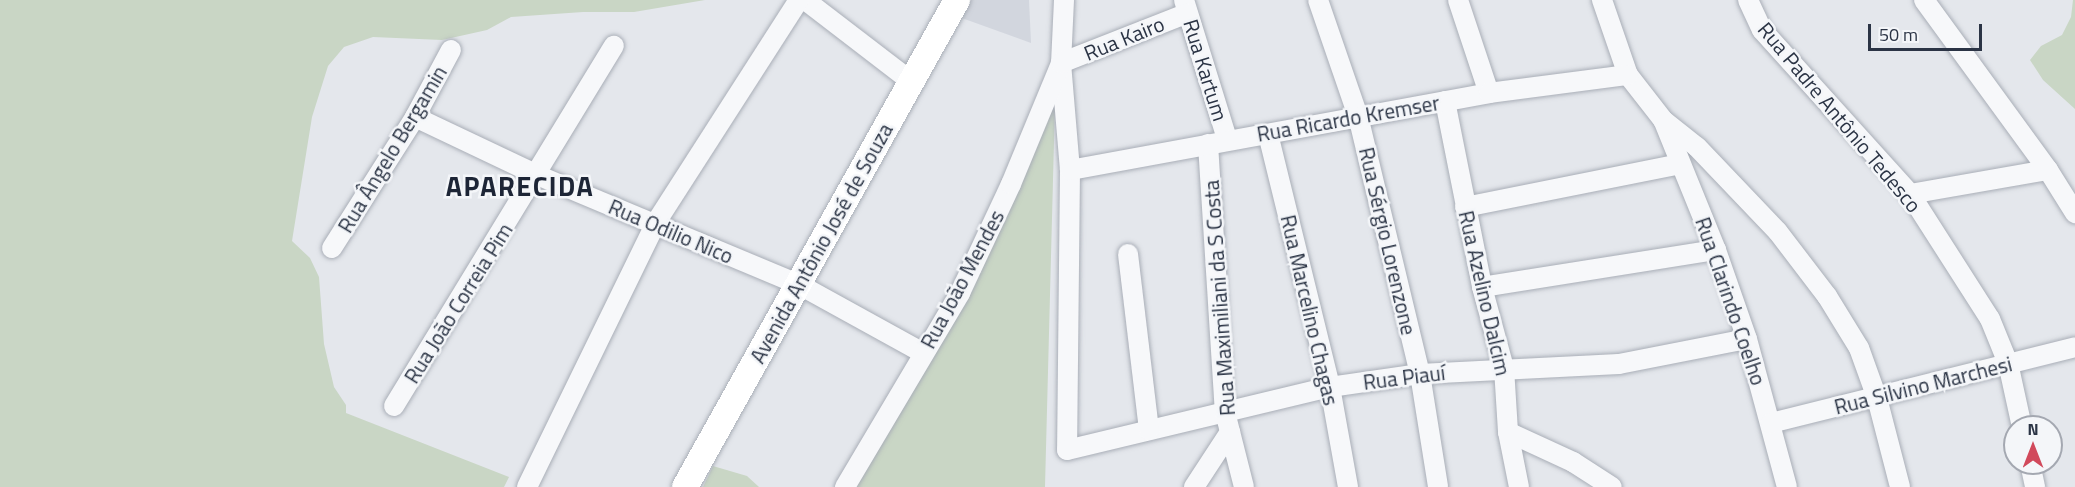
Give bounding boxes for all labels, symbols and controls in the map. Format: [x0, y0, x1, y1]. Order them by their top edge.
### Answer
street label: Rua Kairo [1080, 11, 1168, 65]
scale bar [1871, 12, 1985, 50]
street label: Rua Kartum [1179, 16, 1233, 124]
street label: Rua Padre Antônio Tedesco [1753, 17, 1927, 217]
text: 50 m [1879, 21, 1918, 48]
street label: Rua Ângelo Bergamin [332, 61, 452, 237]
street label: Rua Ricardo Kremser [1255, 90, 1441, 146]
street label: Avenida Antônio José de Souza [744, 119, 898, 367]
street label: Rua Sérgio Lorenzone [1354, 145, 1422, 337]
district label: APARECIDA [446, 170, 594, 202]
street label: Rua Maximiliani da S Costa [1198, 179, 1240, 417]
street label: Rua Odilio Nico [605, 193, 737, 269]
street label: Rua João Mendes [915, 205, 1009, 353]
street label: Rua Azelino Dalcim [1454, 208, 1516, 378]
street label: Rua Marcelino Chagas [1276, 212, 1344, 408]
street label: Rua Clarindo Coelho [1690, 214, 1772, 388]
street label: Rua João Correia Pim [399, 218, 517, 388]
street label: Rua Silvino Marchesi [1832, 351, 2014, 419]
street label: Rua Piauí [1362, 359, 1446, 395]
north arrow [2003, 415, 2063, 475]
text: N [2027, 417, 2039, 441]

